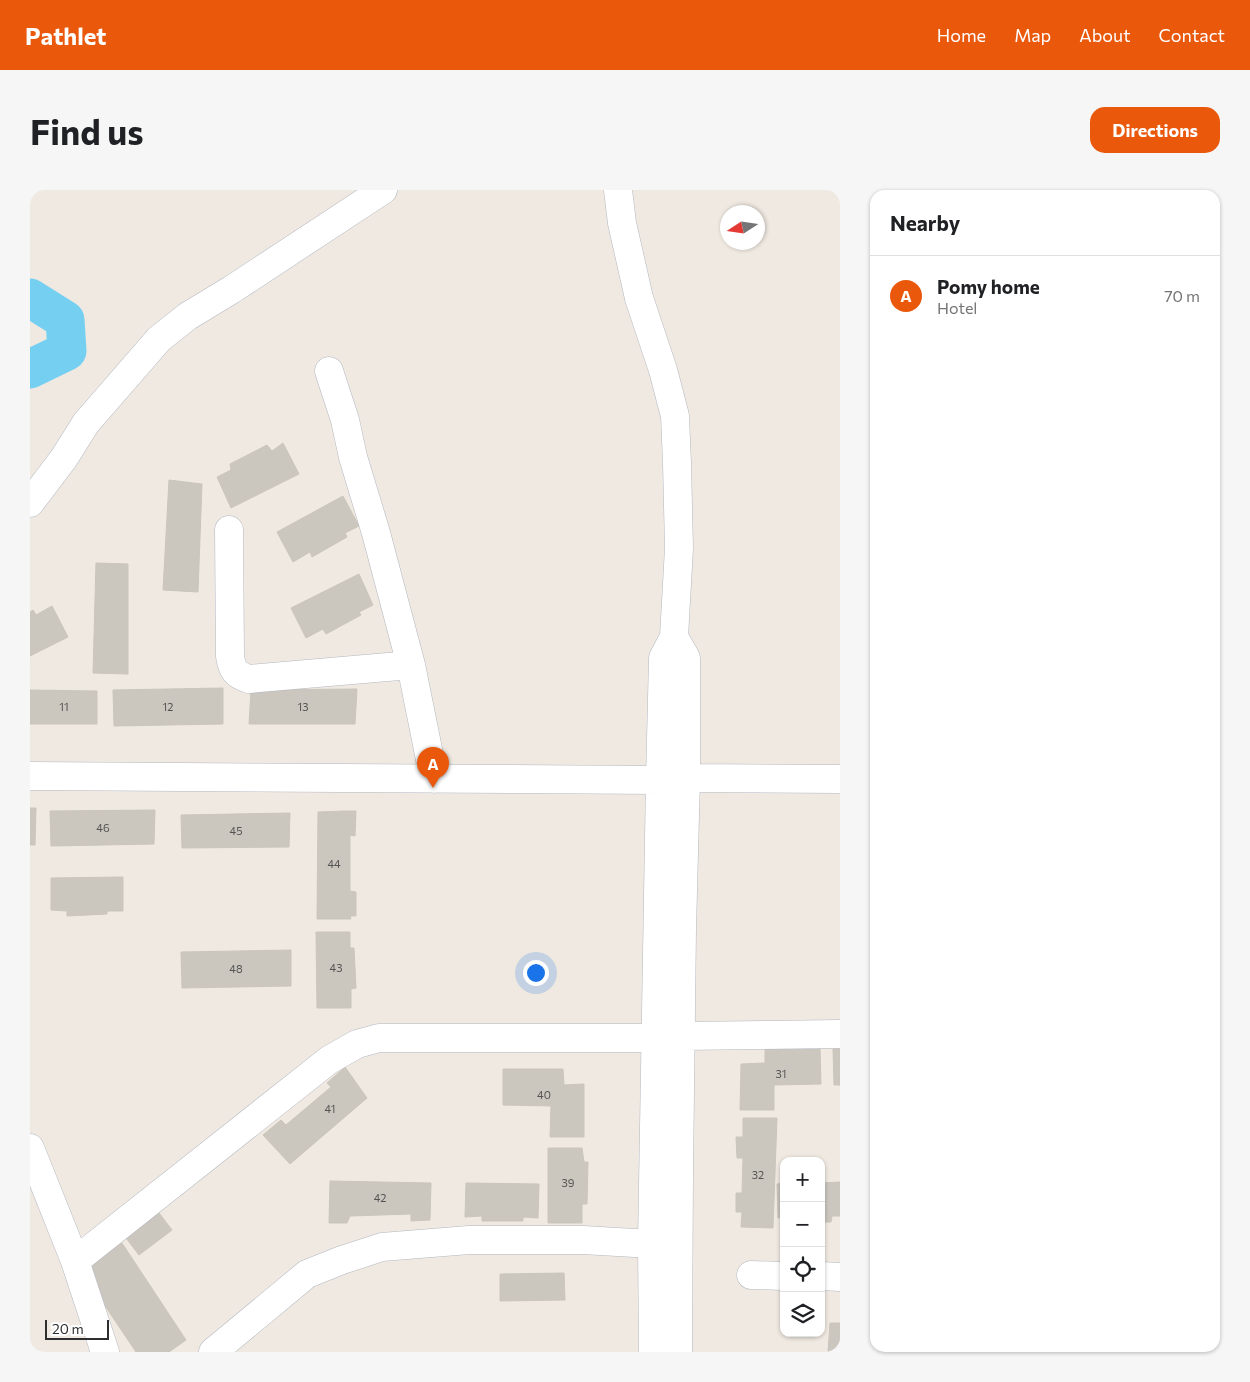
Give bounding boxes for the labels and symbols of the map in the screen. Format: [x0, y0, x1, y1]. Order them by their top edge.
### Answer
north arrow [720, 205, 765, 250]
house number: 11 [59, 700, 69, 713]
house number: 12 [163, 700, 173, 713]
house number: 13 [298, 700, 308, 713]
pin: A [417, 747, 449, 788]
house number: 46 [96, 821, 110, 834]
house number: 45 [230, 824, 242, 837]
house number: 44 [327, 857, 341, 870]
your location [523, 960, 549, 986]
house number: 43 [330, 961, 342, 974]
house number: 48 [229, 962, 243, 975]
house number: 31 [776, 1067, 786, 1080]
house number: 40 [537, 1088, 551, 1101]
house number: 41 [325, 1102, 335, 1115]
house number: 32 [752, 1168, 764, 1181]
house number: 39 [562, 1176, 575, 1189]
house number: 42 [374, 1191, 386, 1204]
scale bar [45, 1317, 109, 1340]

